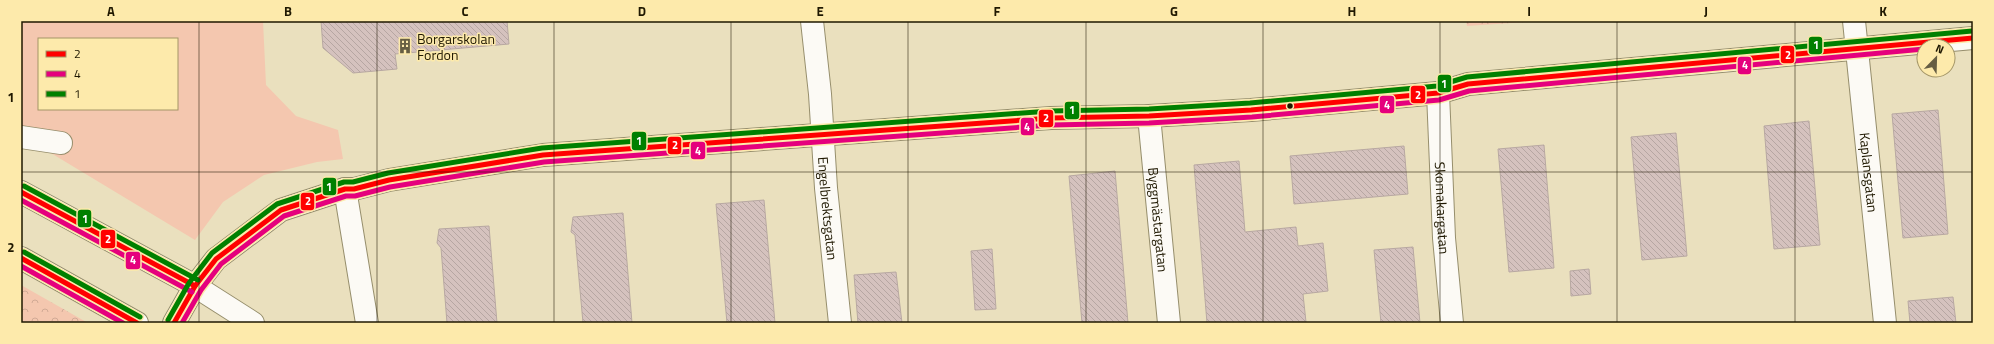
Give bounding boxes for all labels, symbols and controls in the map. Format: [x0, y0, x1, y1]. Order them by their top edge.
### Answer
text: A [107, 1, 115, 21]
text: B [284, 1, 292, 21]
text: C [461, 1, 469, 21]
text: D [638, 1, 646, 21]
text: E [816, 1, 824, 21]
text: F [994, 1, 1001, 21]
text: G [1170, 1, 1178, 21]
text: H [1348, 1, 1356, 21]
text: I [1527, 1, 1531, 21]
text: J [1704, 1, 1708, 21]
text: K [1879, 1, 1887, 21]
place label: Borgarskolan Fordon [417, 28, 495, 65]
line badge: 1 [1808, 36, 1823, 55]
building icon: Borgarskolan Fordon [396, 37, 414, 55]
text: 1 [1813, 37, 1819, 53]
legend [38, 38, 178, 110]
north arrow [1916, 38, 1956, 78]
text: N [1933, 40, 1947, 58]
text: 2 [74, 44, 81, 63]
line badge: 2 [1780, 45, 1795, 64]
text: 2 [1785, 47, 1791, 63]
line badge: 4 [1737, 56, 1752, 75]
text: 4 [1742, 57, 1748, 73]
text: 4 [74, 64, 81, 83]
line badge: 1 [1437, 74, 1452, 93]
text: 1 [1441, 76, 1447, 92]
text: 1 [74, 84, 81, 103]
line badge: 2 [1410, 85, 1426, 104]
text: 1 [7, 87, 15, 107]
text: 2 [1415, 87, 1421, 103]
line badge: 4 [1379, 95, 1395, 114]
text: 4 [1384, 97, 1390, 113]
line badge: 1 [1064, 101, 1080, 120]
unlabelled marker [1285, 101, 1295, 111]
text: 1 [1069, 102, 1075, 118]
line badge: 2 [1038, 109, 1054, 128]
text: 2 [1043, 110, 1049, 126]
line badge: 4 [1020, 117, 1035, 136]
text: 4 [1024, 119, 1030, 135]
line badge: 1 [631, 131, 647, 151]
street label: Kaplansgatan [1855, 131, 1884, 213]
text: 1 [636, 133, 642, 149]
line badge: 2 [667, 136, 682, 155]
text: 2 [672, 137, 678, 153]
line badge: 4 [690, 141, 706, 160]
text: 4 [695, 143, 701, 159]
street label: Engelbrektsgatan [814, 156, 844, 261]
street label: Skomakargatan [1430, 161, 1456, 255]
street label: Byggmästargatan [1143, 166, 1175, 273]
line badge: 1 [322, 177, 337, 196]
text: 1 [326, 179, 332, 195]
line badge: 2 [300, 192, 315, 211]
text: 2 [305, 193, 311, 209]
line badge: 1 [77, 209, 92, 228]
text: 1 [82, 211, 88, 227]
line badge: 2 [100, 229, 116, 249]
text: 2 [105, 231, 111, 247]
text: 2 [7, 237, 15, 257]
line badge: 4 [125, 251, 141, 270]
text: 4 [130, 252, 136, 268]

